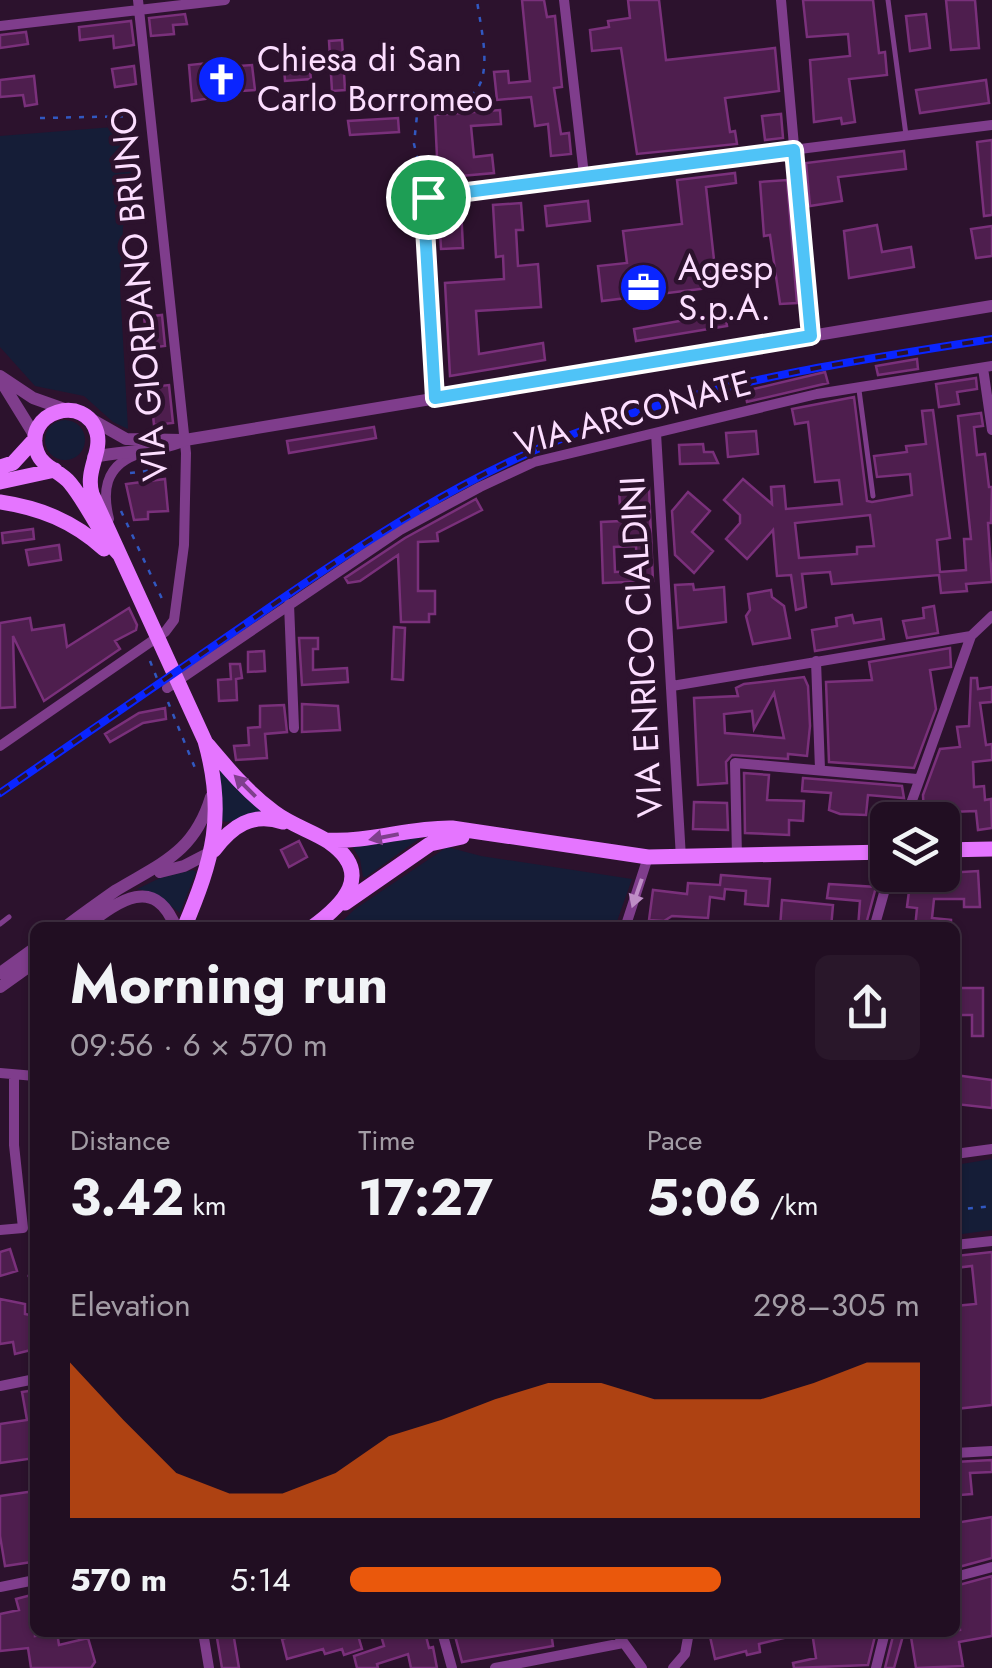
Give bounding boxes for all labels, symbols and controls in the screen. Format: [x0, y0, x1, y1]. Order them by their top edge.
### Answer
place label: Chiesa di San Carlo Borromeo [257, 34, 493, 124]
church icon: Chiesa di San Carlo Borromeo [196, 53, 248, 105]
street label: VIA GIORDANO BRUNO [98, 105, 180, 483]
pin [386, 155, 471, 240]
icon: arrive [401, 170, 456, 225]
place label: Agesp S.p.A. [678, 243, 773, 333]
office icon: Agesp S.p.A. [617, 262, 669, 314]
street label: VIA ARCONATE [509, 357, 757, 469]
street label: VIA ENRICO CIALDINI [607, 475, 675, 819]
one-way arrow [233, 775, 257, 799]
map controls [870, 802, 960, 892]
button: layers [870, 802, 960, 892]
one-way arrow [368, 829, 399, 845]
one-way arrow [629, 878, 644, 908]
text: Morning run [70, 944, 388, 1024]
button: share [815, 955, 920, 1060]
text: 09:56 · 6 × 570 m [70, 1022, 328, 1068]
text: Distance [70, 1120, 170, 1161]
text: Time [358, 1120, 415, 1161]
text: Pace [647, 1120, 702, 1161]
text: 3.42 [70, 1161, 184, 1234]
text: 17:27 [358, 1161, 493, 1234]
text: 5:06 [647, 1161, 762, 1234]
text: km [184, 1185, 227, 1226]
text: /km [762, 1185, 819, 1226]
text: Elevation [70, 1282, 191, 1328]
text: 298–305 m [753, 1282, 920, 1328]
text: 570 m [70, 1557, 167, 1603]
text: 5:14 [230, 1557, 291, 1603]

